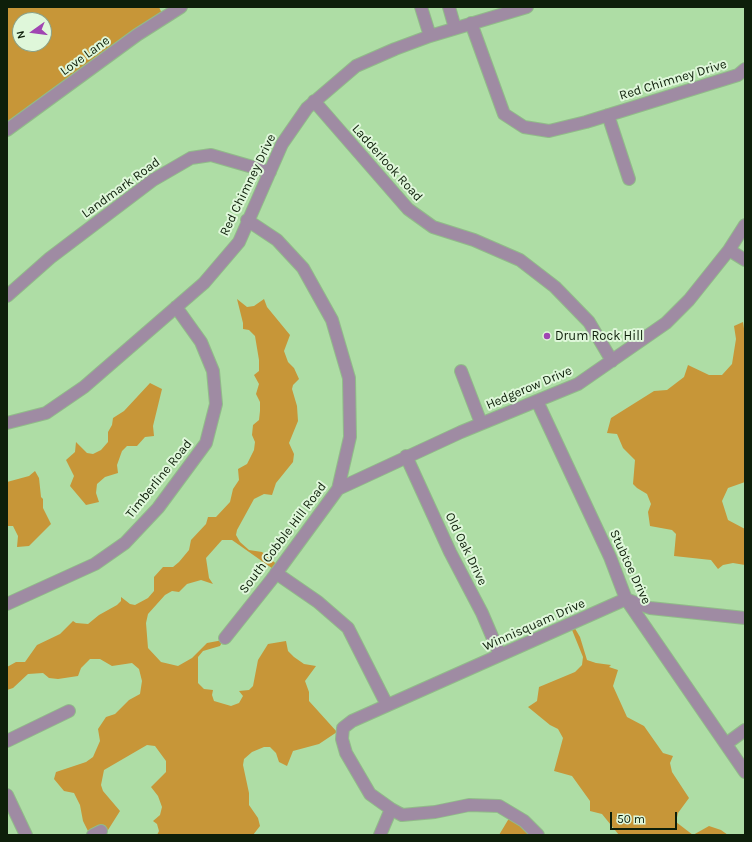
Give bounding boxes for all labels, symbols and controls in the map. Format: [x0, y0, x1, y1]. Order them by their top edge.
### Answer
north arrow [12, 12, 52, 52]
text: N [14, 29, 28, 40]
street label: Love Lane [57, 33, 113, 79]
street label: Red Chimney Drive [618, 56, 728, 104]
street label: Ladderlook Road [348, 121, 426, 205]
street label: Red Chimney Drive [217, 132, 279, 238]
street label: Landmark Road [79, 154, 163, 222]
place label: Drum Rock Hill [555, 328, 643, 344]
marker: Drum Rock Hill [542, 331, 552, 341]
street label: Hedgerow Drive [484, 363, 574, 413]
street label: Timberline Road [123, 437, 195, 521]
street label: South Cobble Hill Road [236, 479, 330, 597]
street label: Old Oak Drive [442, 510, 490, 588]
street label: Stubtoe Drive [606, 527, 654, 607]
street label: Winnisquam Drive [481, 595, 587, 655]
scale bar [612, 804, 679, 830]
text: 50 m [617, 812, 645, 826]

